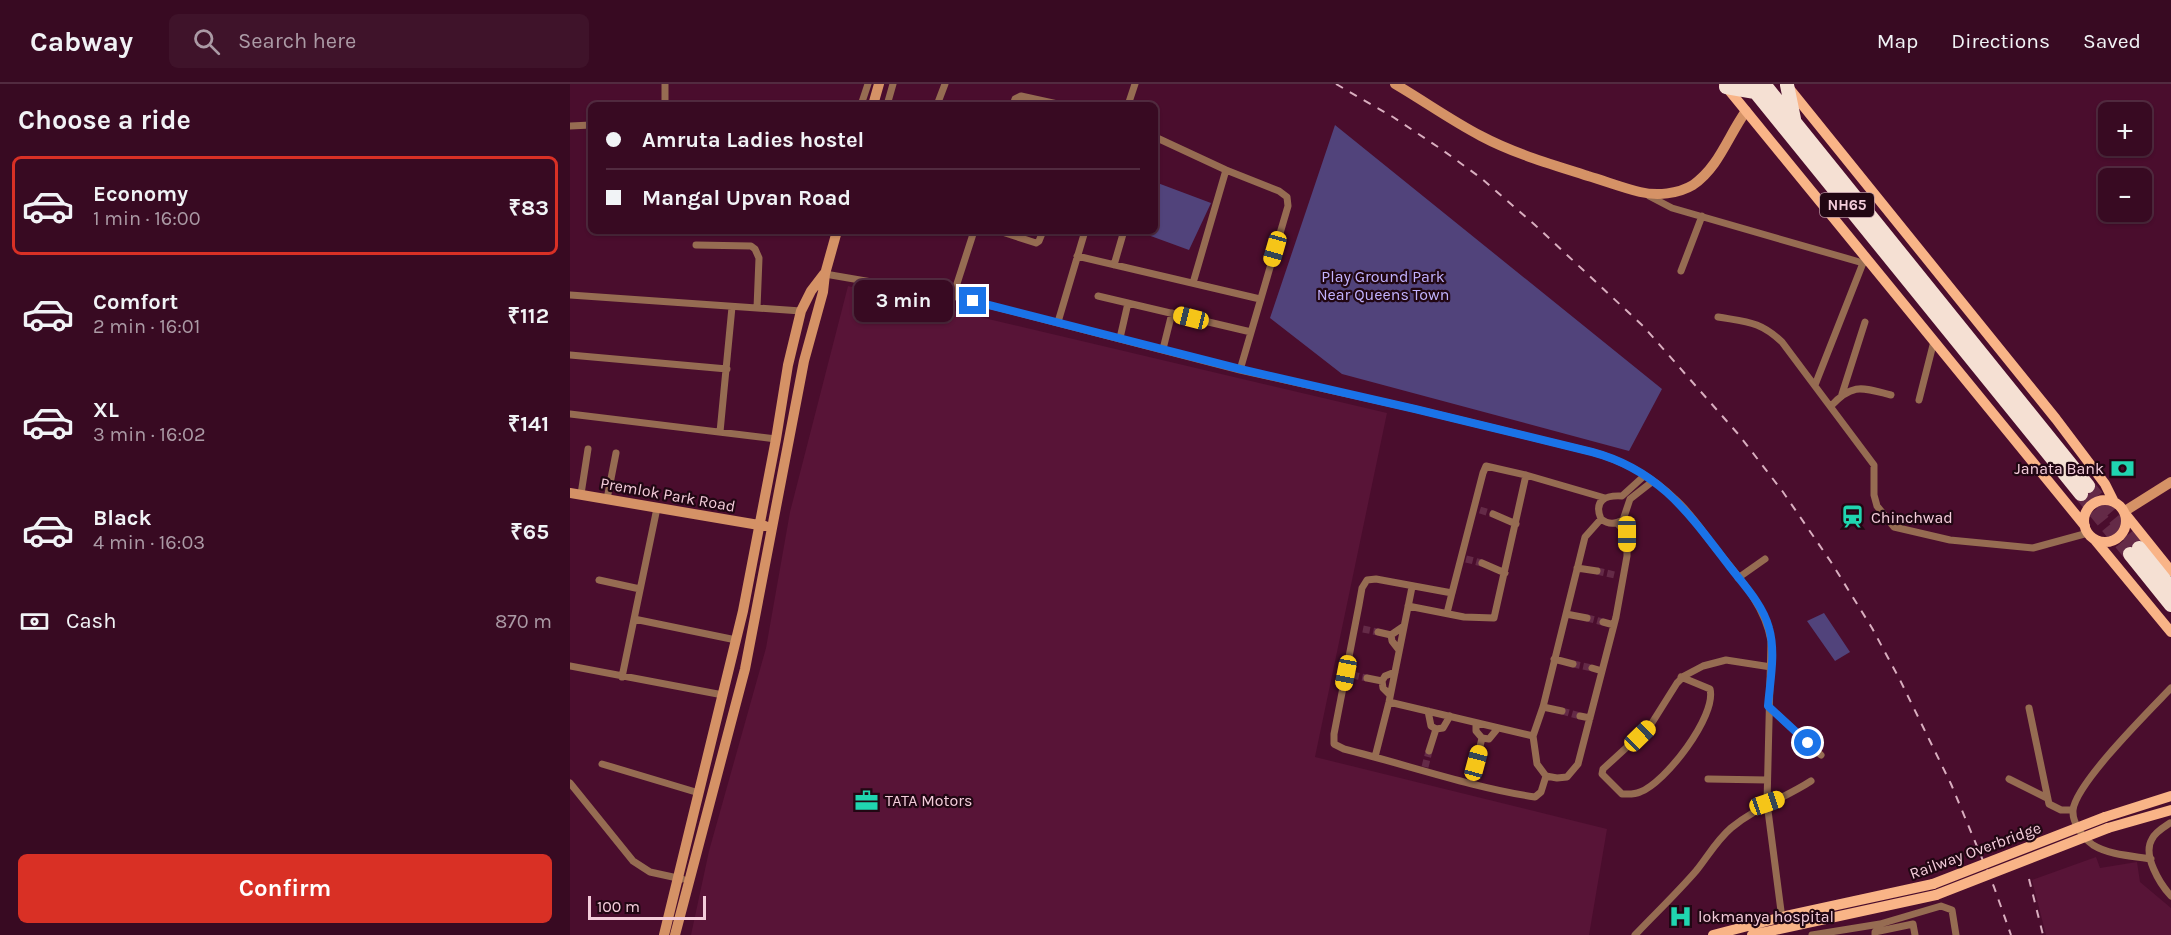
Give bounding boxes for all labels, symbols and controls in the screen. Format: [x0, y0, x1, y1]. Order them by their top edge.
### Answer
search box [169, 14, 589, 68]
text: Cabway [30, 25, 133, 58]
icon: search [190, 25, 223, 58]
text: Search here [238, 28, 356, 54]
text: Map [1877, 29, 1918, 53]
text: Directions [1951, 29, 2050, 53]
text: Saved [2083, 29, 2141, 53]
map controls [2098, 102, 2152, 222]
button: + [2098, 102, 2152, 156]
text: Choose a ride [18, 104, 191, 136]
text: Amruta Ladies hostel [642, 127, 864, 153]
button: − [2098, 168, 2152, 222]
icon: car [21, 179, 75, 233]
text: Economy [93, 181, 188, 207]
text: Mangal Upvan Road [642, 185, 851, 211]
road number: NH65 [1820, 193, 1874, 217]
text: ₹83 [509, 195, 549, 221]
text: 1 min · 16:00 [93, 207, 201, 230]
car [1261, 229, 1289, 269]
park label: Play Ground Park Near Queens Town [1317, 267, 1449, 304]
callout: 3 min [853, 280, 952, 322]
icon: car [21, 287, 75, 341]
route end [959, 287, 986, 314]
text: Comfort [93, 289, 178, 315]
text: 3 min [876, 289, 931, 312]
text: ₹112 [507, 303, 549, 329]
car [1171, 305, 1211, 331]
text: 2 min · 16:01 [93, 315, 200, 338]
icon: car [21, 395, 75, 449]
text: XL [93, 397, 119, 423]
text: ₹141 [508, 411, 549, 437]
text: 3 min · 16:02 [93, 423, 206, 446]
bank icon: Janata Bank [2109, 455, 2135, 481]
place label: Janata Bank [2014, 459, 2104, 478]
street label: Premlok Park Road [599, 473, 737, 516]
icon: car [21, 503, 75, 557]
station icon: Chinchwad [1840, 504, 1866, 530]
text: Black [93, 505, 152, 531]
place label: Chinchwad [1871, 508, 1953, 527]
car [1618, 516, 1636, 552]
text: ₹65 [510, 519, 549, 545]
text: 4 min · 16:03 [93, 531, 205, 554]
icon: cash [18, 605, 51, 638]
text: Cash [66, 608, 116, 634]
text: 870 m [495, 610, 552, 633]
car [1334, 654, 1358, 692]
car [1621, 717, 1659, 755]
route start [1794, 729, 1821, 756]
car [1463, 743, 1489, 783]
office icon: TATA Motors [854, 787, 880, 813]
car [1747, 789, 1787, 817]
place label: TATA Motors [885, 791, 972, 810]
street label: Railway Overbridge [1907, 818, 2044, 883]
button: Confirm [18, 854, 552, 923]
scale bar [588, 893, 706, 920]
text: 100 m [597, 897, 640, 916]
hospital icon: lokmanya hospital [1667, 903, 1693, 929]
place label: lokmanya hospital [1698, 907, 1834, 926]

